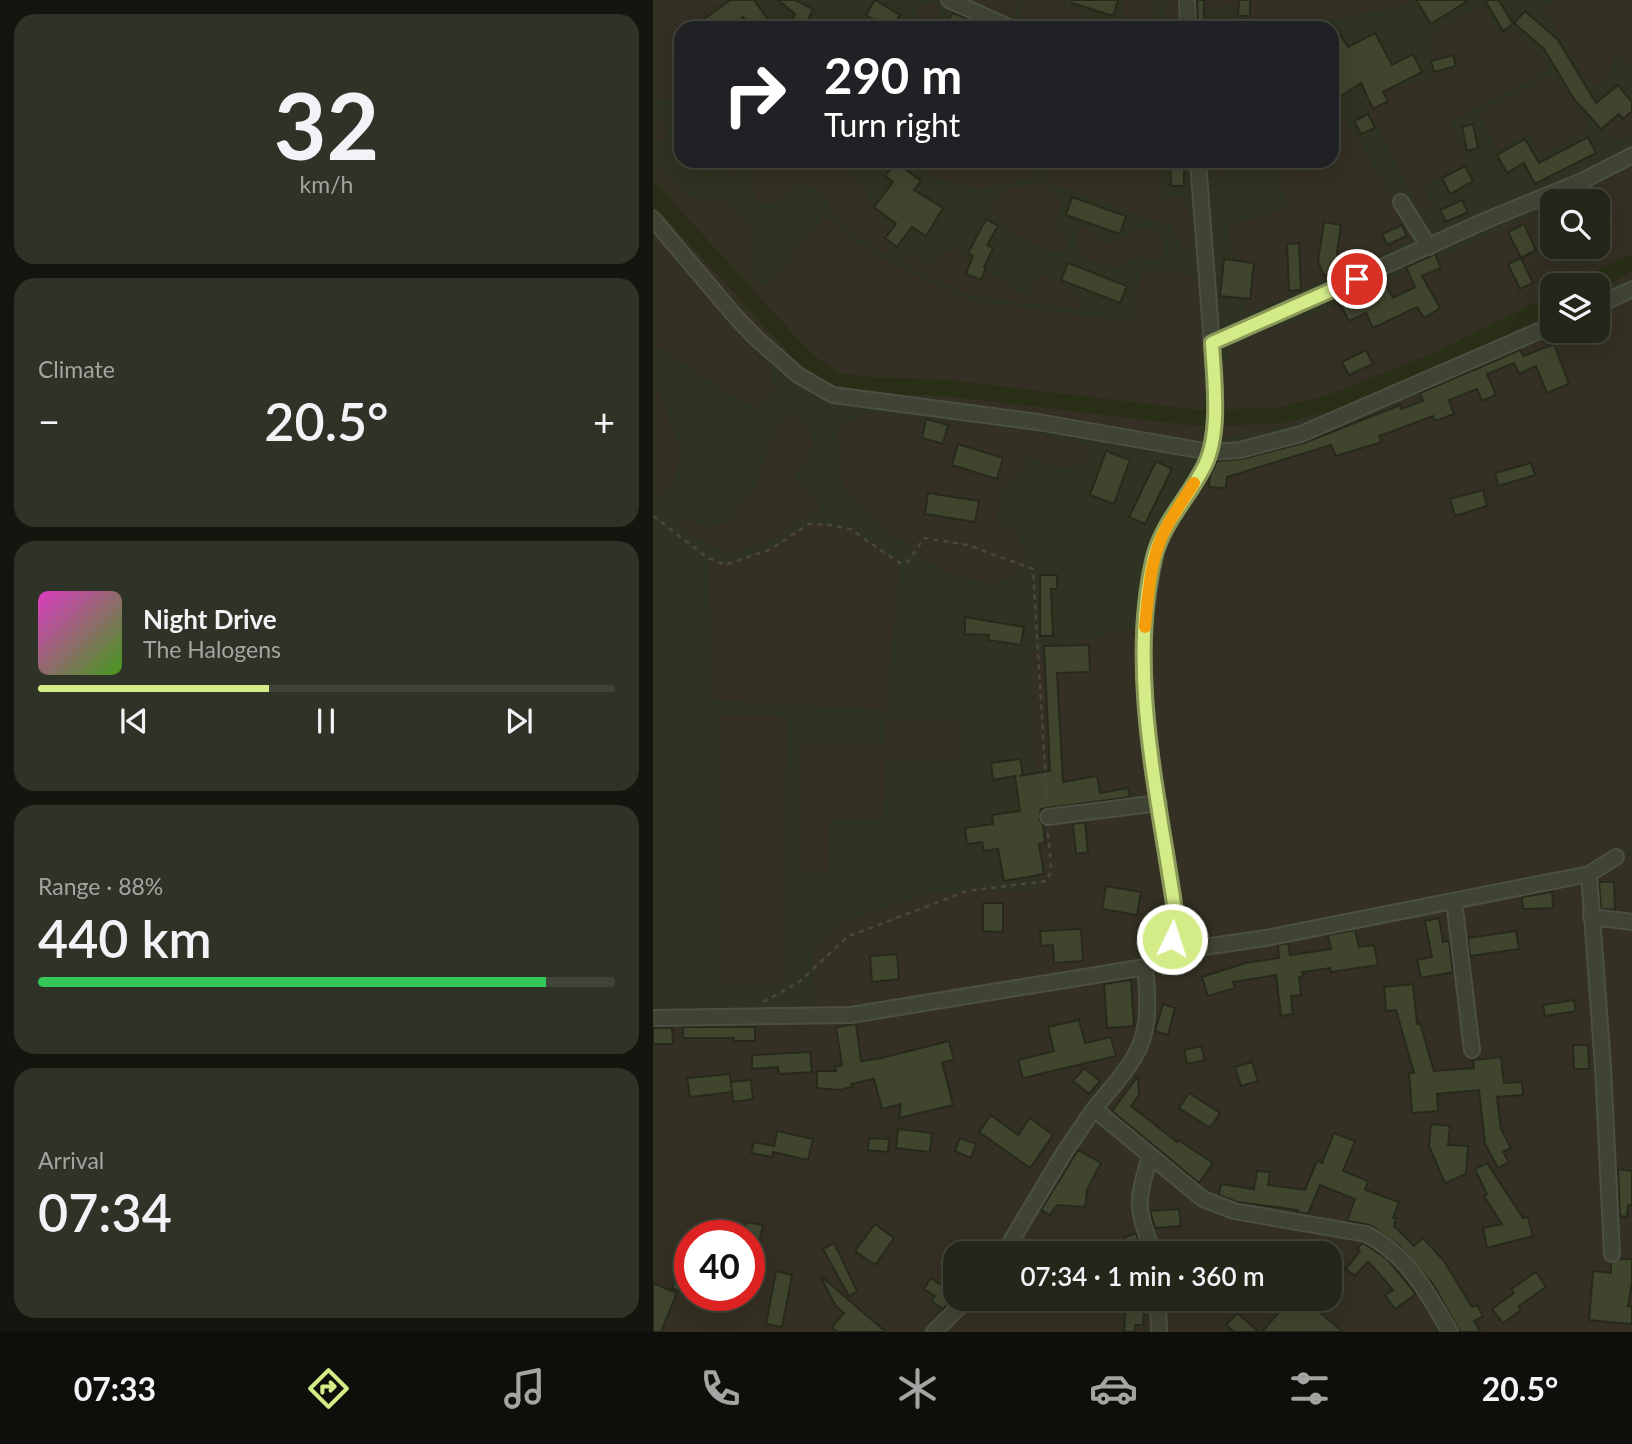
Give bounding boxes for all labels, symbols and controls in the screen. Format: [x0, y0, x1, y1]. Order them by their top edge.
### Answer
text: 290 m [824, 46, 962, 104]
icon: right [709, 49, 800, 140]
text: 32 [274, 70, 379, 179]
text: Turn right [824, 105, 960, 144]
text: km/h [300, 170, 353, 198]
map controls [1540, 189, 1610, 343]
button: search [1540, 189, 1610, 259]
pin [1327, 249, 1387, 309]
icon: arrive [1338, 260, 1376, 298]
button: layers [1540, 273, 1610, 343]
text: Climate [38, 355, 115, 383]
text: 20.5° [264, 390, 389, 452]
text: − [38, 398, 60, 444]
text: + [593, 398, 615, 444]
text: Night Drive [143, 603, 277, 635]
text: The Halogens [143, 635, 281, 663]
icon: previous [115, 702, 153, 740]
icon: pause [307, 702, 345, 740]
icon: next [500, 702, 538, 740]
text: Range · 88% [38, 872, 163, 900]
position arrow [1135, 902, 1209, 976]
text: 440 km [38, 907, 212, 969]
text: Arrival [38, 1146, 104, 1174]
text: 07:34 [38, 1181, 172, 1243]
speed limit sign: 40 [674, 1220, 765, 1311]
text: 07:34 · 1 min · 360 m [1020, 1260, 1265, 1292]
icon: directions [304, 1364, 353, 1413]
icon: music [500, 1364, 549, 1413]
icon: phone [696, 1364, 745, 1413]
icon: climate [893, 1364, 942, 1413]
icon: car [1089, 1364, 1138, 1413]
icon: filters [1285, 1364, 1334, 1413]
text: 07:33 [74, 1369, 156, 1408]
text: 20.5° [1482, 1369, 1558, 1408]

